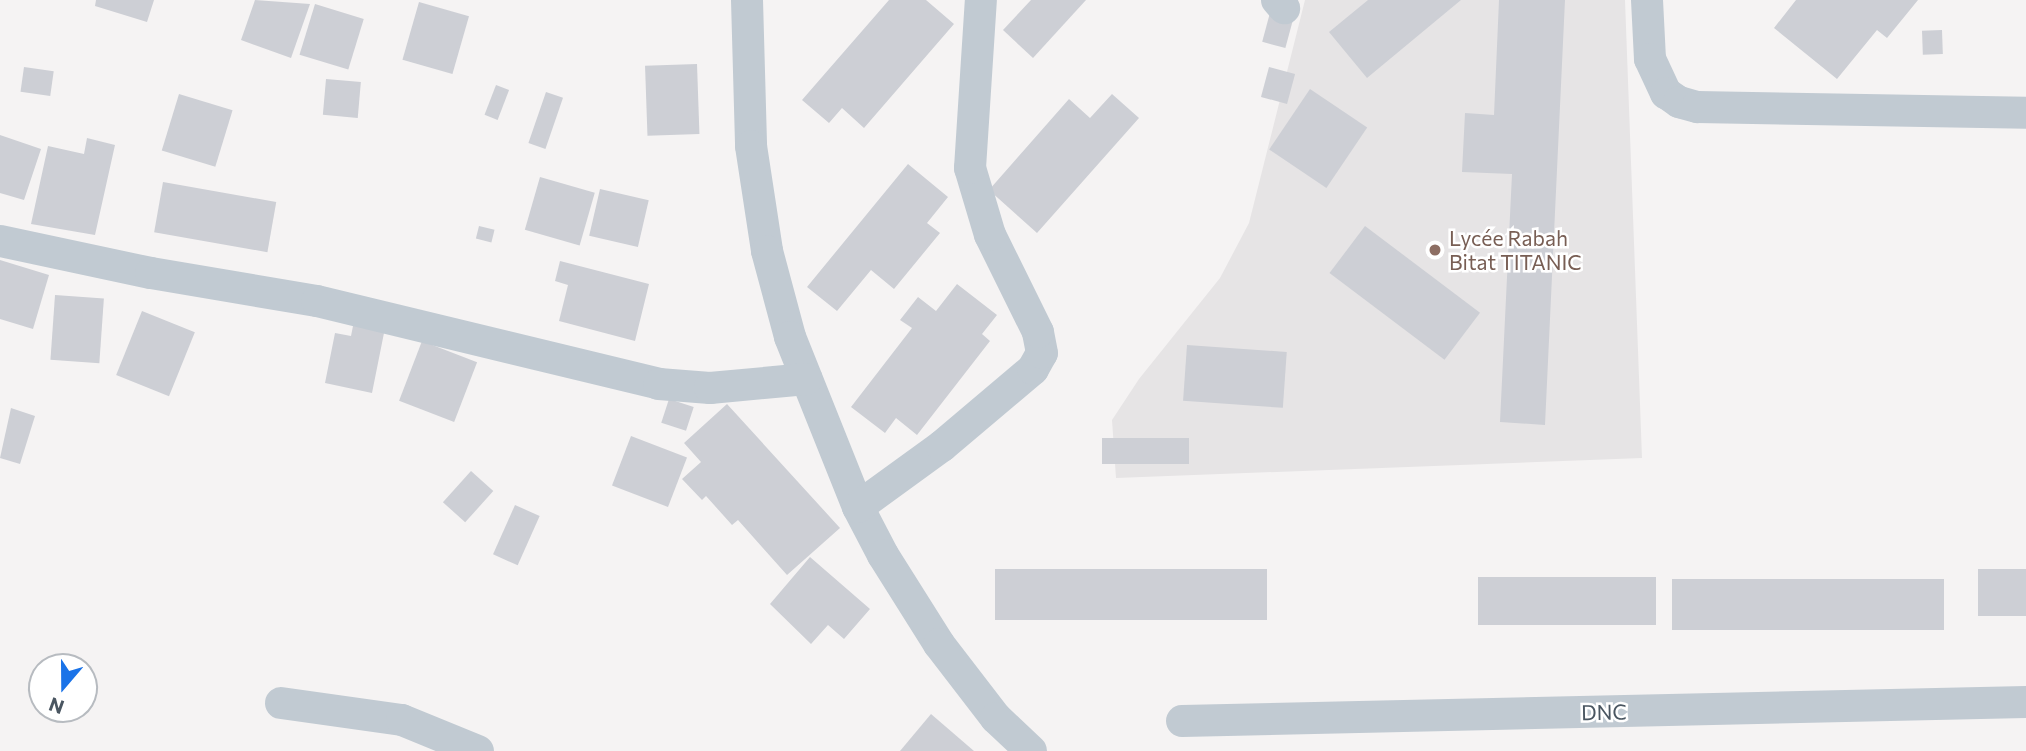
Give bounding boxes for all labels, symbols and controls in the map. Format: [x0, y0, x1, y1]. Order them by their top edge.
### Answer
place label: Lycée Rabah Bitat TITANIC [1449, 225, 1582, 275]
marker: Lycée Rabah Bitat TITANIC [1427, 242, 1443, 258]
north arrow [28, 653, 98, 723]
text: N [46, 693, 67, 720]
street label: DNC [1581, 699, 1627, 725]

